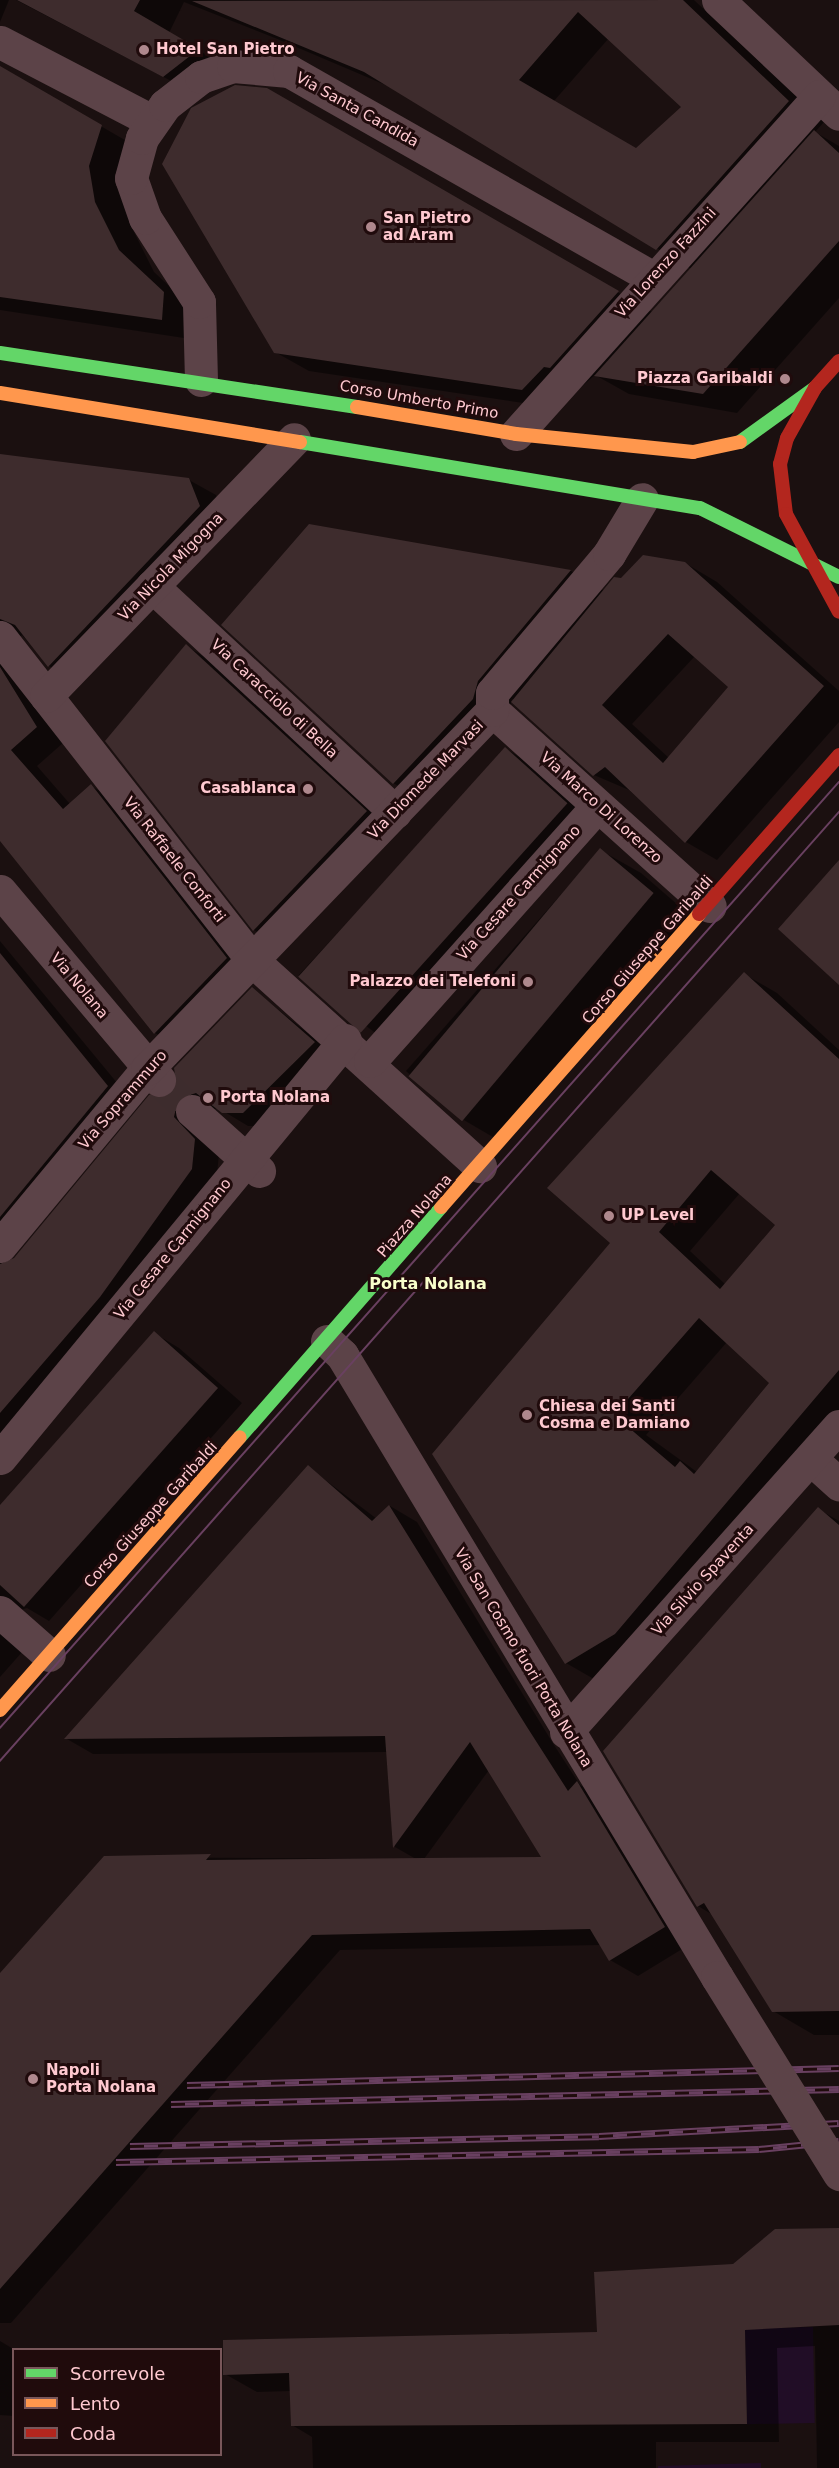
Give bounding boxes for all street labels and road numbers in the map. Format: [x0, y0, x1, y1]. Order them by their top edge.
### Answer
street label: Via Santa Candida [292, 69, 422, 151]
street label: Via Lorenzo Fazzini [612, 204, 720, 322]
street label: Corso Umberto Primo [338, 377, 500, 423]
street label: Via Nicola Migogna [115, 509, 227, 625]
street label: Via Caracciolo di Bella [207, 636, 341, 762]
street label: Via Diomede Marvasi [364, 717, 488, 843]
street label: Via Marco Di Lorenzo [536, 749, 666, 867]
street label: Via Raffaele Conforti [119, 794, 229, 926]
street label: Via Cesare Carmignano [453, 822, 585, 964]
street label: Corso Giuseppe Garibaldi [579, 872, 717, 1028]
street label: Via Nolana [46, 949, 112, 1023]
street label: Via Soprammuro [75, 1047, 171, 1153]
street label: Piazza Nolana [374, 1171, 456, 1261]
street label: Via Cesare Carmignano [111, 1175, 235, 1323]
street label: Corso Giuseppe Garibaldi [81, 1438, 221, 1592]
street label: Via Silvio Spaventa [648, 1521, 758, 1639]
street label: Via San Cosmo fuori Porta Nolana [450, 1545, 596, 1771]

